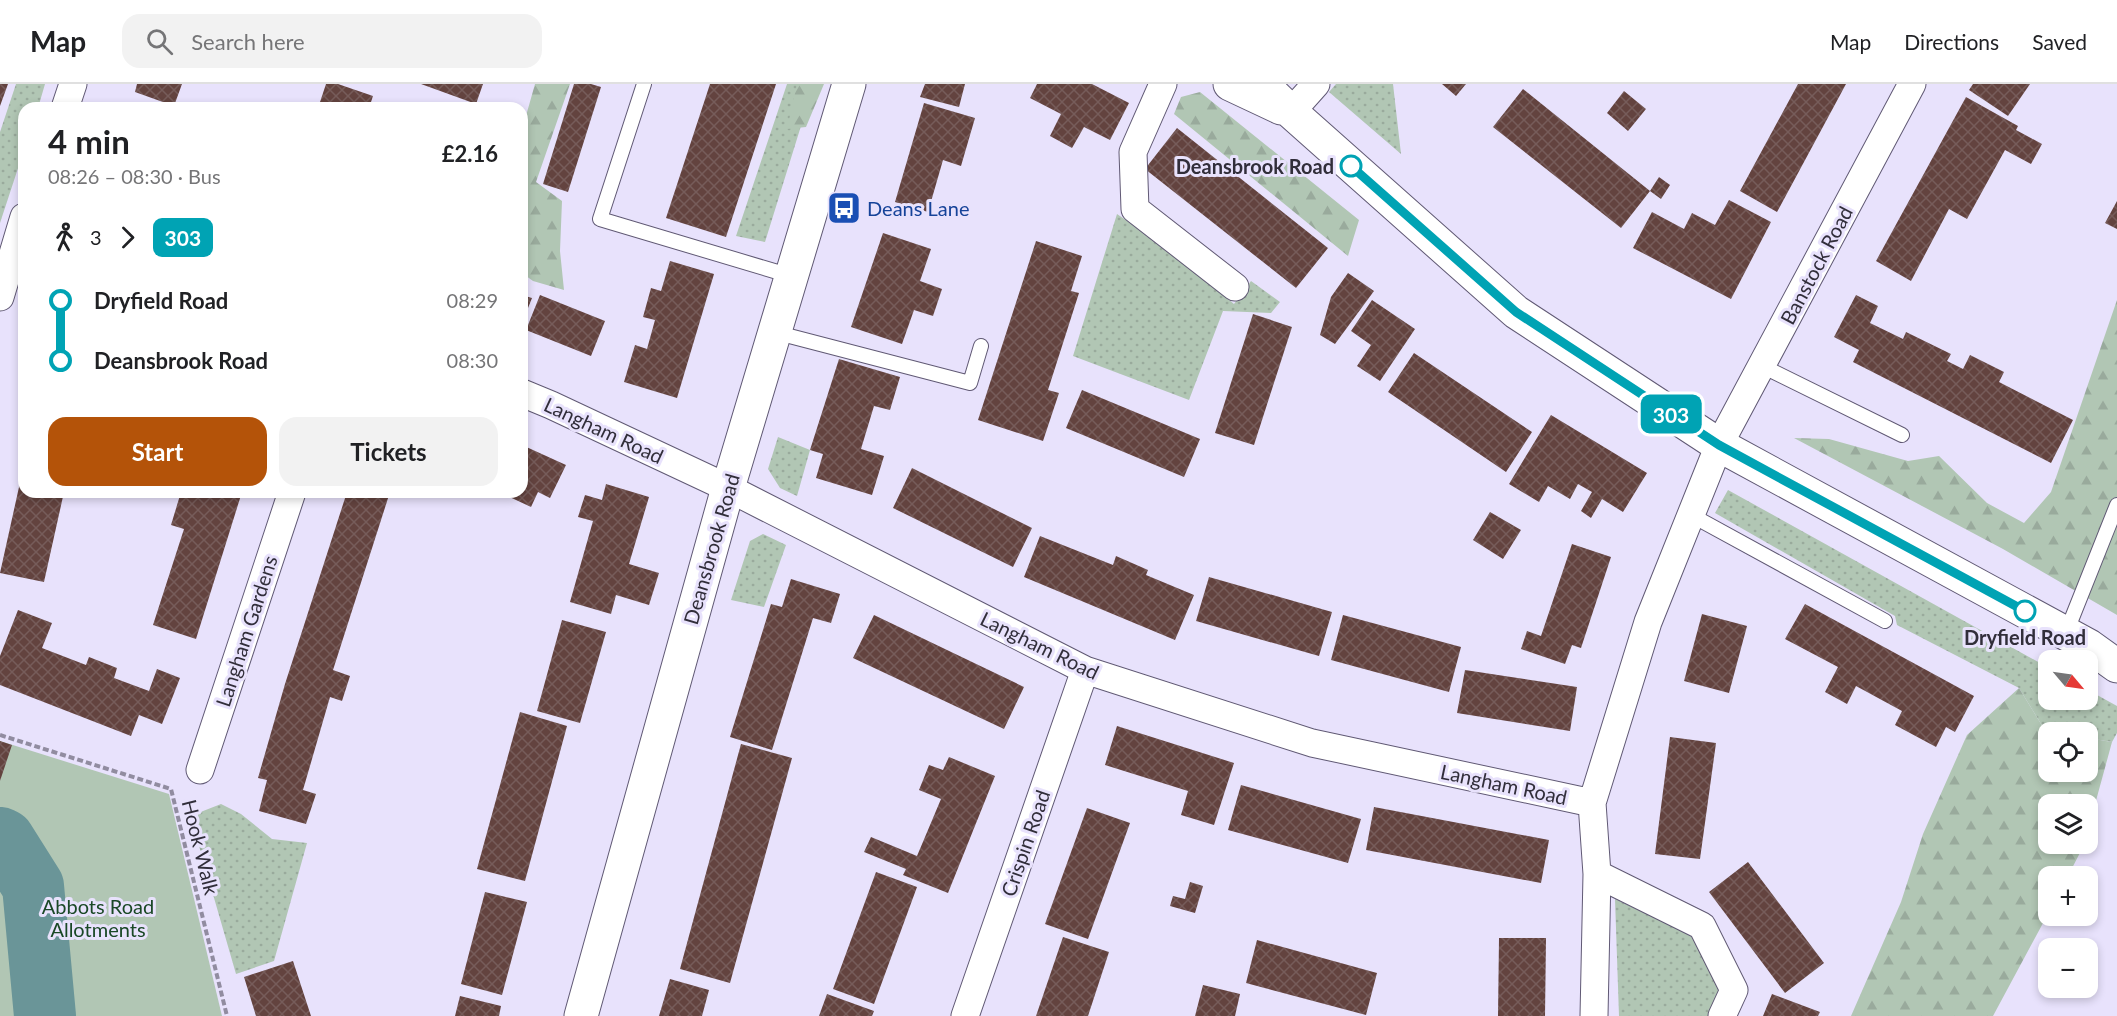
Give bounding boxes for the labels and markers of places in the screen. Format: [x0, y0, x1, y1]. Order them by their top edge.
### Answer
place label: Deansbrook Road [1176, 154, 1334, 178]
marker: Deansbrook Road [1340, 155, 1362, 177]
bus stop icon: Deans Lane [826, 190, 862, 226]
place label: Deans Lane [867, 196, 969, 220]
marker: Dryfield Road [2014, 600, 2036, 622]
place label: Dryfield Road [1964, 625, 2086, 649]

